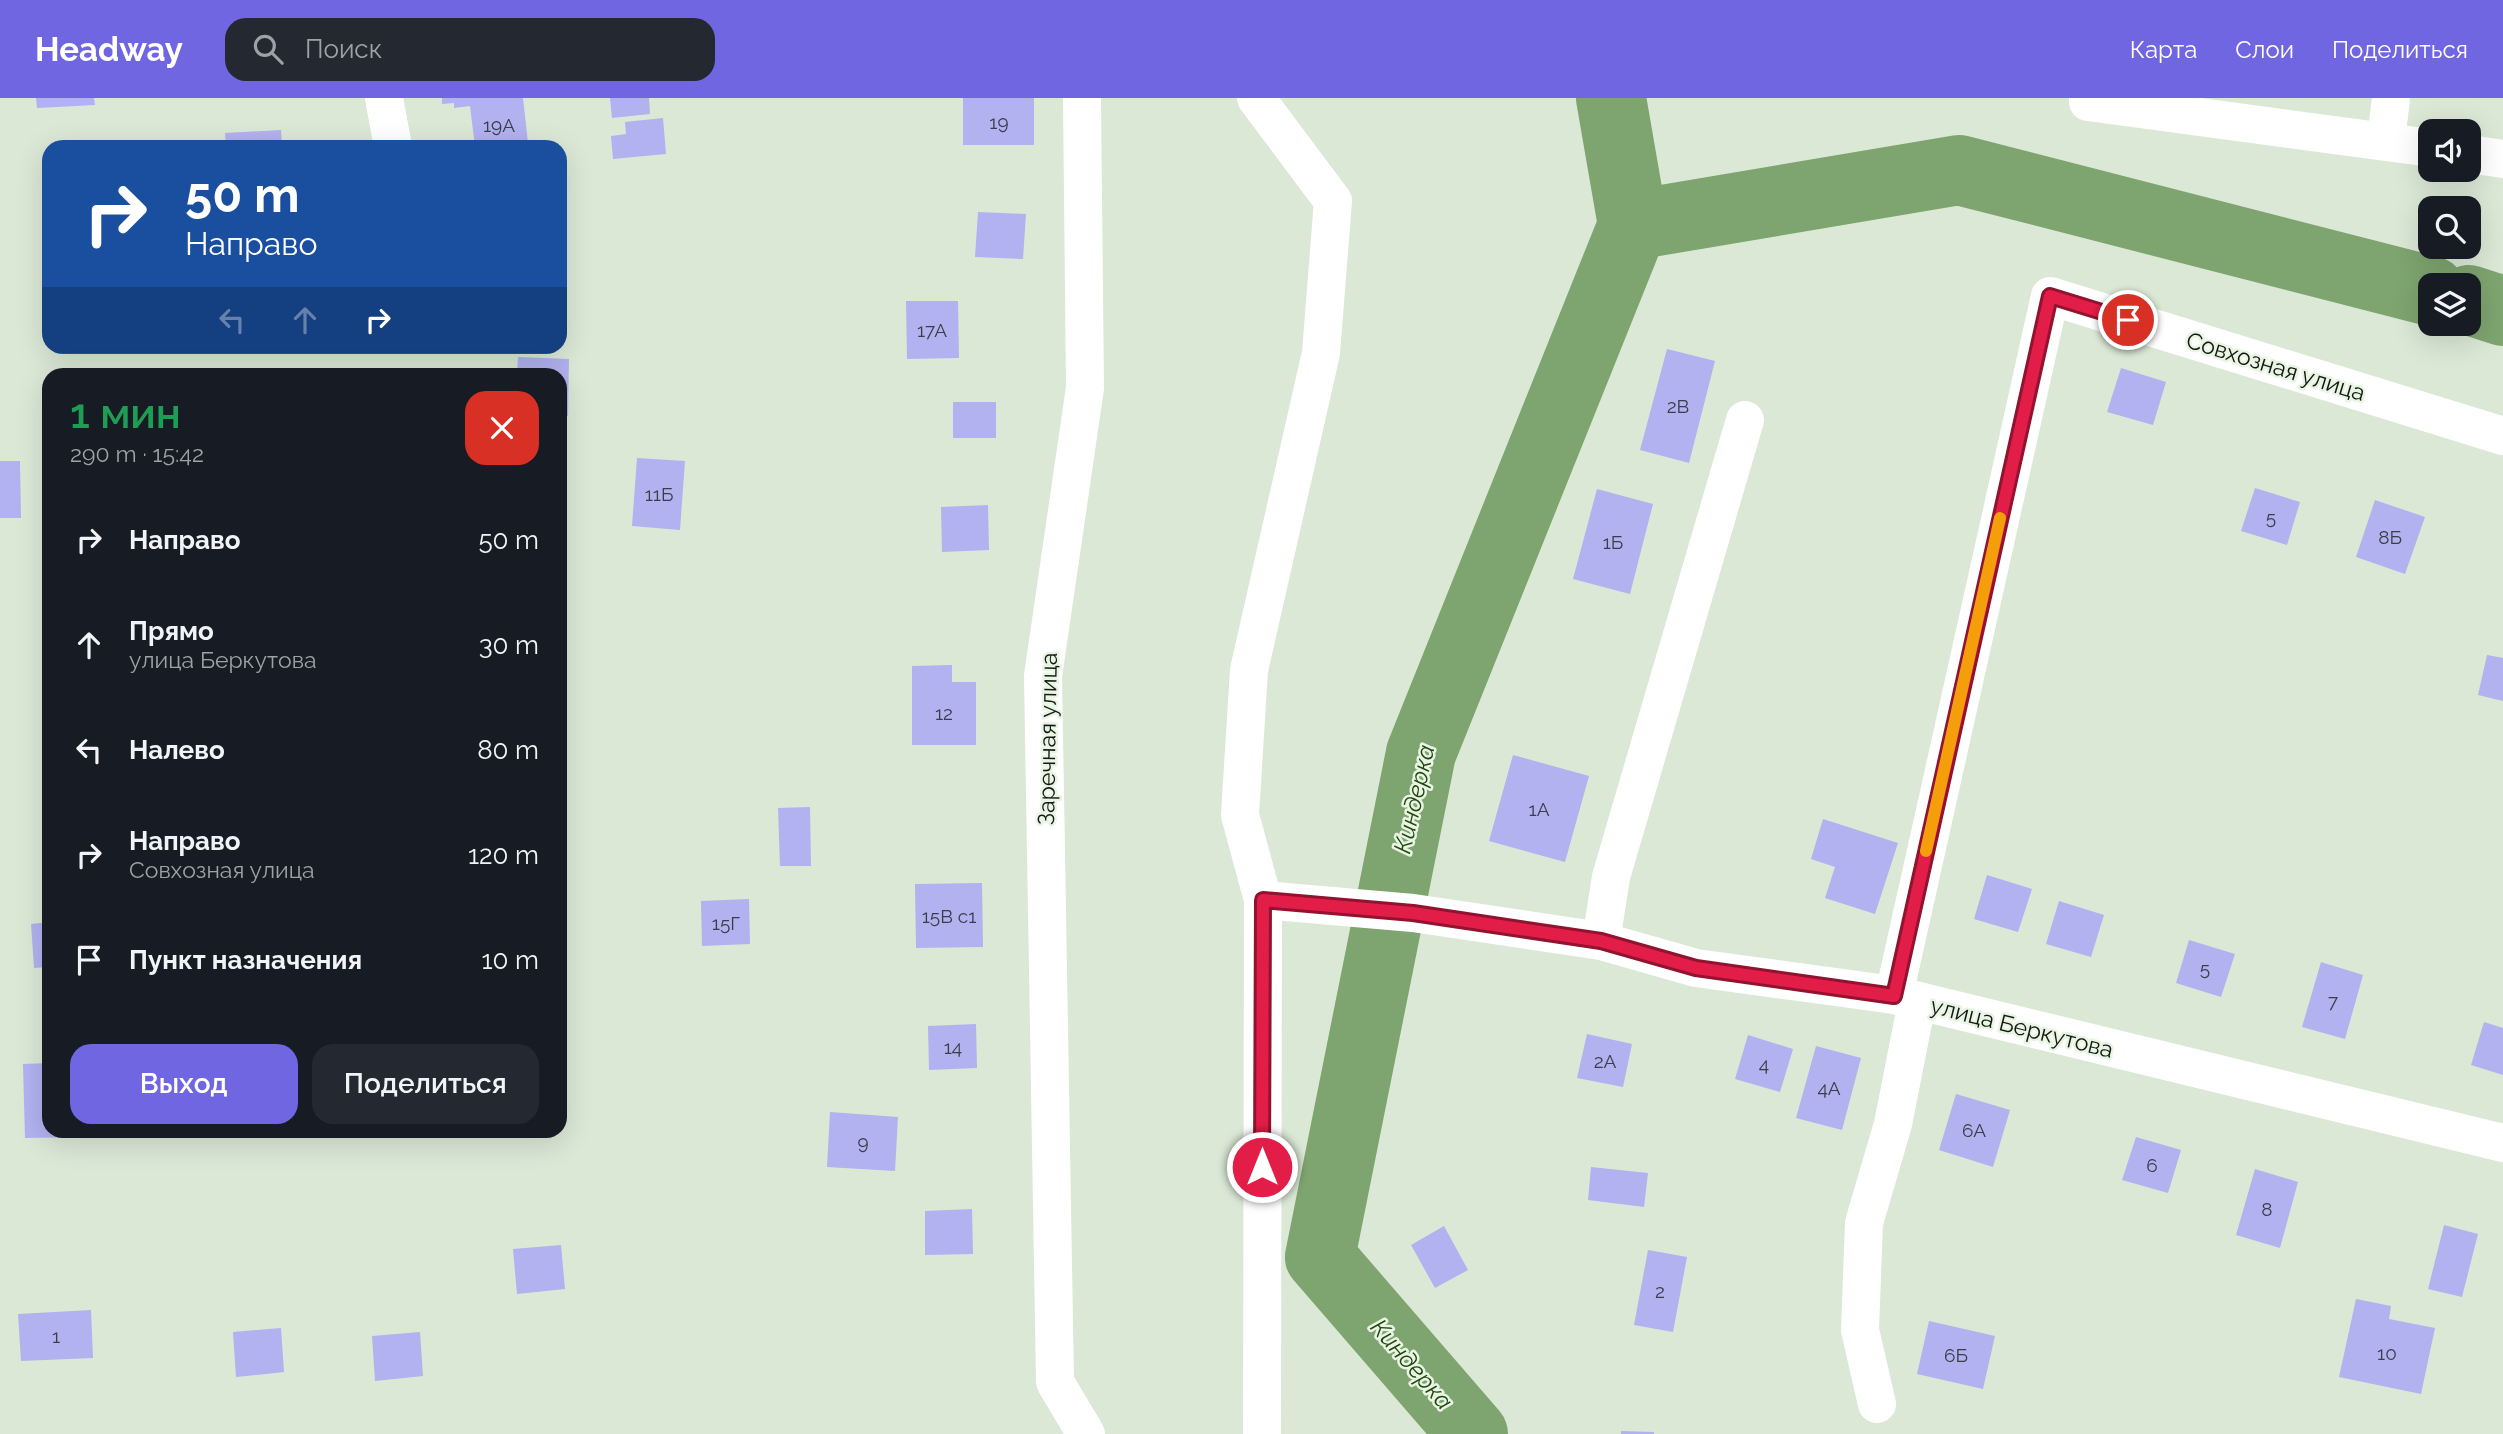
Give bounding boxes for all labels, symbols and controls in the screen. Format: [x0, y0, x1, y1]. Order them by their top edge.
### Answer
search box [225, 18, 715, 81]
text: Headway [35, 30, 183, 69]
icon: search [249, 30, 287, 68]
text: Поиск [305, 34, 382, 64]
text: Карта [2130, 35, 2197, 64]
text: Слои [2235, 35, 2294, 64]
text: Поделиться [2332, 35, 2468, 64]
house number: 19 [989, 111, 1009, 133]
house number: 19А [483, 114, 515, 136]
map controls [2418, 119, 2481, 336]
button: sound [2418, 119, 2481, 182]
text: 50 m [185, 166, 300, 223]
icon: right [70, 168, 161, 259]
button: search [2418, 196, 2481, 259]
text: Направо [185, 225, 317, 262]
button: layers [2418, 273, 2481, 336]
pin [2098, 290, 2158, 350]
icon: left [213, 301, 251, 339]
icon: ahead [286, 301, 324, 339]
icon: right [359, 301, 397, 339]
icon: arrive [2109, 301, 2147, 339]
house number: 17А [917, 319, 947, 341]
street label: Совхозная улица [2183, 326, 2369, 406]
text: 1 мин [70, 389, 181, 438]
button: close [465, 391, 539, 465]
house number: 2В [1667, 395, 1689, 417]
text: 290 m · 15:42 [70, 440, 204, 467]
house number: 11Б [645, 483, 673, 505]
house number: 5 [2266, 506, 2276, 528]
icon: right [70, 521, 108, 559]
text: Направо [129, 525, 240, 555]
text: 50 m [478, 525, 539, 555]
house number: 8Б [2378, 526, 2402, 548]
house number: 1Б [1603, 531, 1623, 553]
text: Прямо [129, 616, 214, 646]
icon: ahead [70, 626, 108, 664]
text: 30 m [479, 630, 539, 660]
text: улица Беркутова [129, 646, 317, 673]
street label: Заречная улица [1032, 652, 1062, 826]
house number: 12 [935, 702, 953, 724]
icon: left [70, 731, 108, 769]
text: Налево [129, 735, 225, 765]
text: 80 m [477, 735, 539, 765]
water label: Киндерка [1387, 742, 1441, 856]
house number: 1А [1529, 798, 1550, 820]
text: Направо [129, 826, 240, 856]
icon: right [70, 836, 108, 874]
text: 120 m [468, 840, 539, 870]
text: Совхозная улица [129, 856, 315, 883]
house number: 15В с1 [922, 905, 976, 927]
house number: 15Г [712, 912, 740, 934]
icon: arrive [70, 941, 108, 979]
text: Пункт назначения [129, 945, 362, 975]
text: 10 m [481, 945, 539, 975]
house number: 5 [2200, 957, 2210, 979]
house number: 7 [2328, 990, 2338, 1012]
street label: улица Беркутова [1928, 991, 2116, 1063]
house number: 14 [944, 1036, 962, 1058]
button: Выход [70, 1044, 298, 1124]
button: Поделиться [312, 1044, 539, 1124]
house number: 2А [1594, 1050, 1617, 1072]
house number: 4 [1759, 1053, 1769, 1075]
house number: 4А [1817, 1077, 1841, 1099]
house number: 6А [1962, 1119, 1986, 1141]
position arrow [1225, 1130, 1299, 1204]
house number: 9 [857, 1131, 869, 1153]
house number: 6 [2146, 1154, 2158, 1176]
house number: 8 [2261, 1198, 2273, 1220]
house number: 2 [1655, 1280, 1665, 1302]
water label: Киндерка [1365, 1313, 1459, 1415]
house number: 1 [52, 1325, 60, 1347]
house number: 10 [2377, 1342, 2397, 1364]
house number: 6Б [1944, 1344, 1968, 1366]

